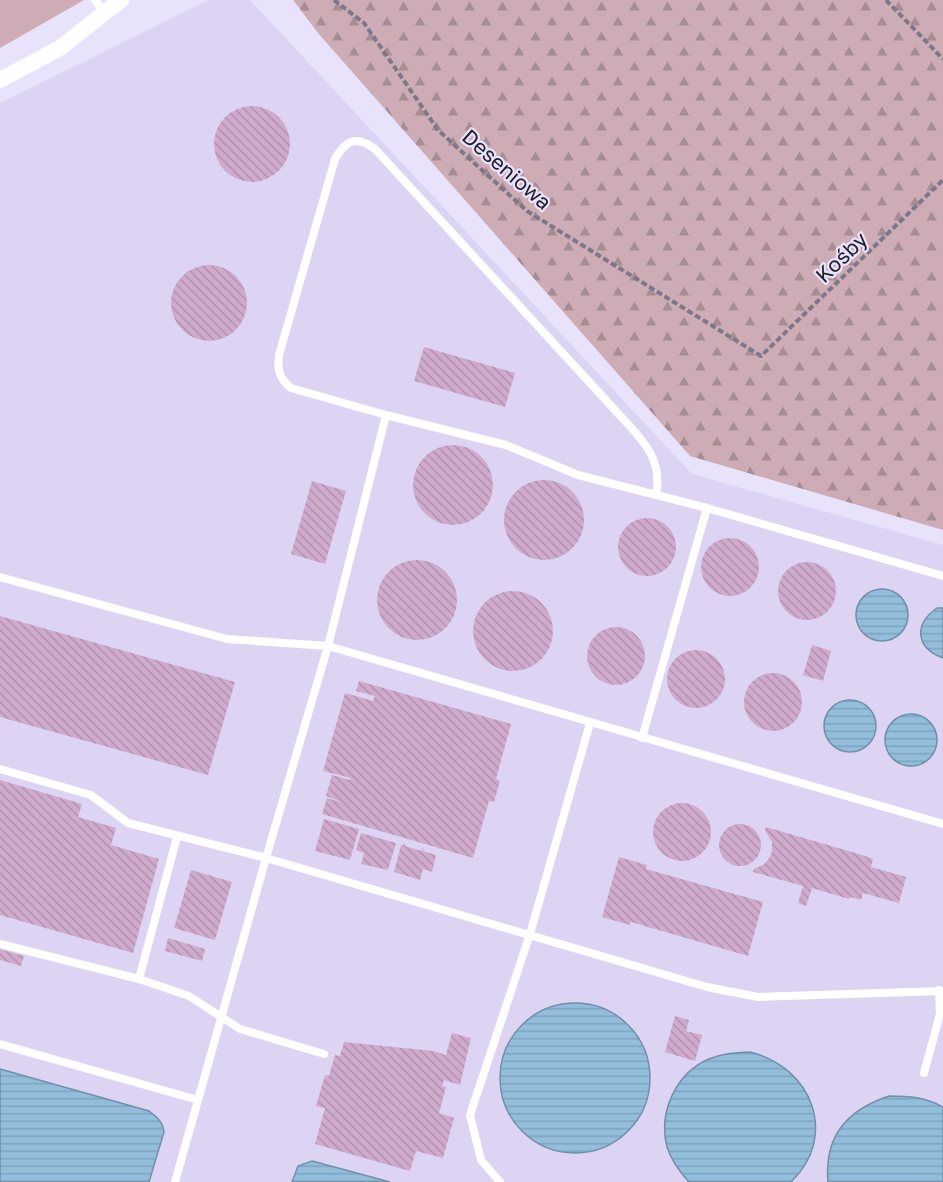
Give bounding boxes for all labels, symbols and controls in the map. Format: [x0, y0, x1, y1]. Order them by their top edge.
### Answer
street label: Deseniowa [457, 123, 557, 215]
street label: Kośby [810, 226, 873, 288]

